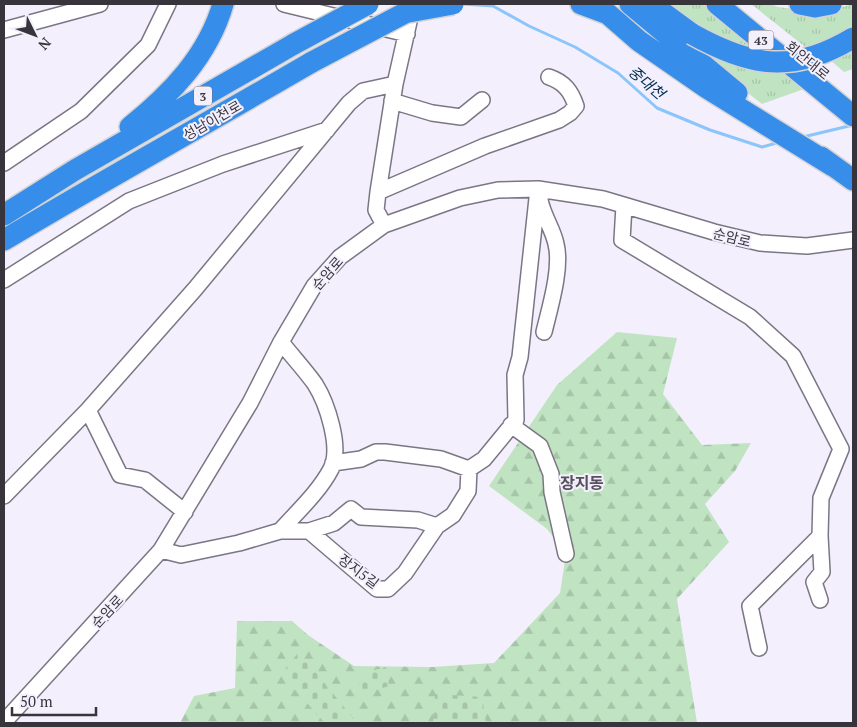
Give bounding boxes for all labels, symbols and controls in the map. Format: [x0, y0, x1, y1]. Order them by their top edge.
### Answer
north arrow [10, 10, 60, 60]
road number: 43 [748, 30, 774, 50]
text: N [34, 34, 56, 55]
street label: 회안대로 [782, 36, 834, 84]
water label: 중대천 [625, 61, 671, 104]
road number: 3 [194, 86, 212, 105]
street label: 성남이천로 [179, 96, 245, 144]
street label: 순암로 [711, 223, 753, 251]
street label: 순암로 [307, 252, 347, 294]
district label: 장지동 [560, 472, 604, 494]
street label: 장지5길 [335, 550, 383, 592]
street label: 순암로 [87, 590, 127, 632]
scale bar [12, 684, 96, 716]
text: 50 m [20, 691, 53, 711]

